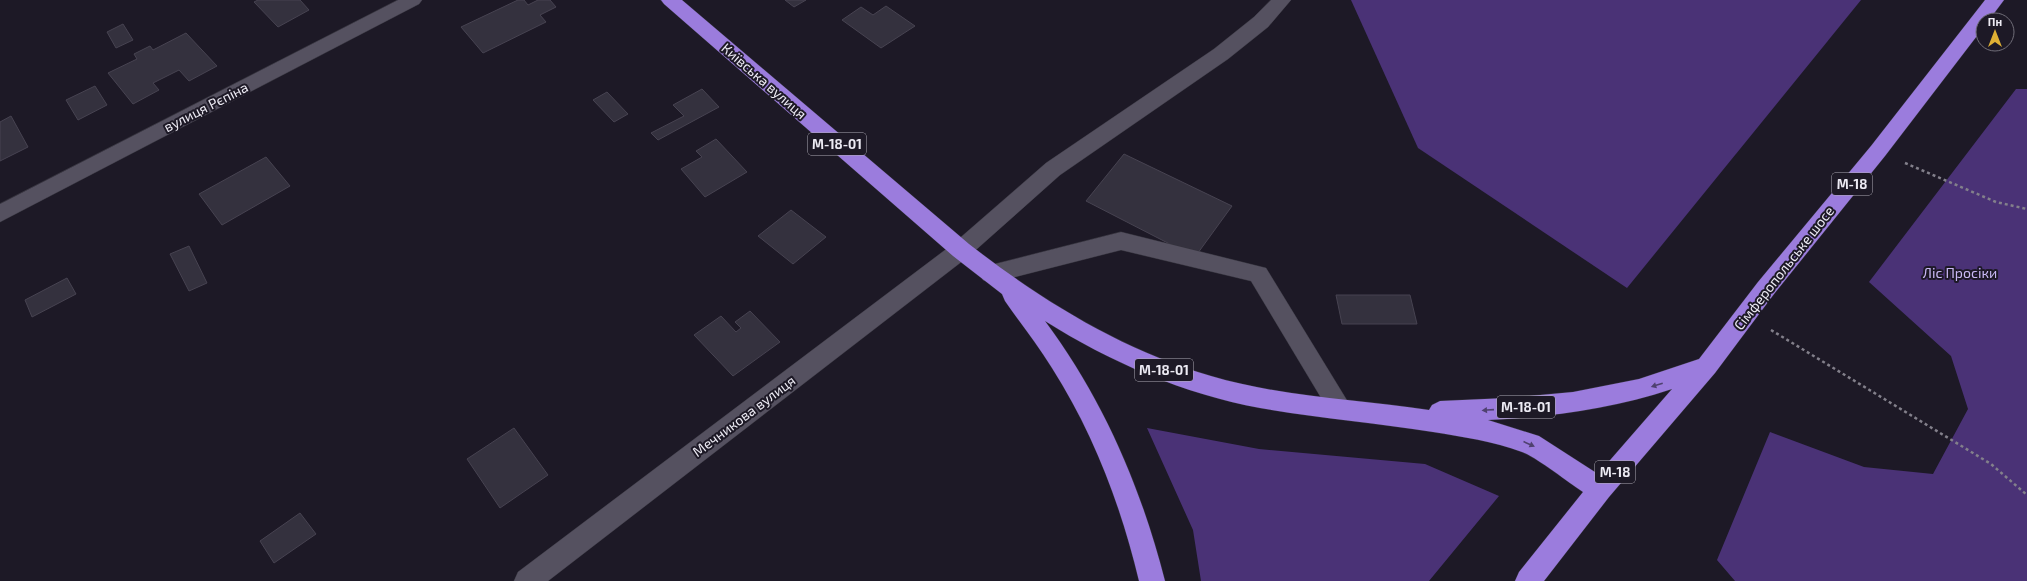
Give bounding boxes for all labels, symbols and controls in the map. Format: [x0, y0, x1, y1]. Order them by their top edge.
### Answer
north arrow [1975, 12, 2015, 52]
text: Пн [1988, 15, 2002, 28]
street label: Київська вулиця [718, 39, 810, 122]
street label: вулиця Рєпіна [161, 78, 251, 135]
road number: М-18-01 [808, 133, 866, 155]
road number: М-18 [1832, 173, 1872, 195]
street label: Сімферопольське шосе [1730, 202, 1837, 333]
park label: Ліс Просіки [1923, 264, 1997, 281]
road number: М-18-01 [1135, 359, 1193, 381]
street label: Мечникова вулиця [689, 371, 798, 460]
one-way arrow [1651, 382, 1663, 388]
road number: М-18-01 [1497, 396, 1555, 418]
one-way arrow [1482, 407, 1494, 414]
one-way arrow [1523, 442, 1535, 448]
road number: М-18 [1595, 461, 1635, 483]

